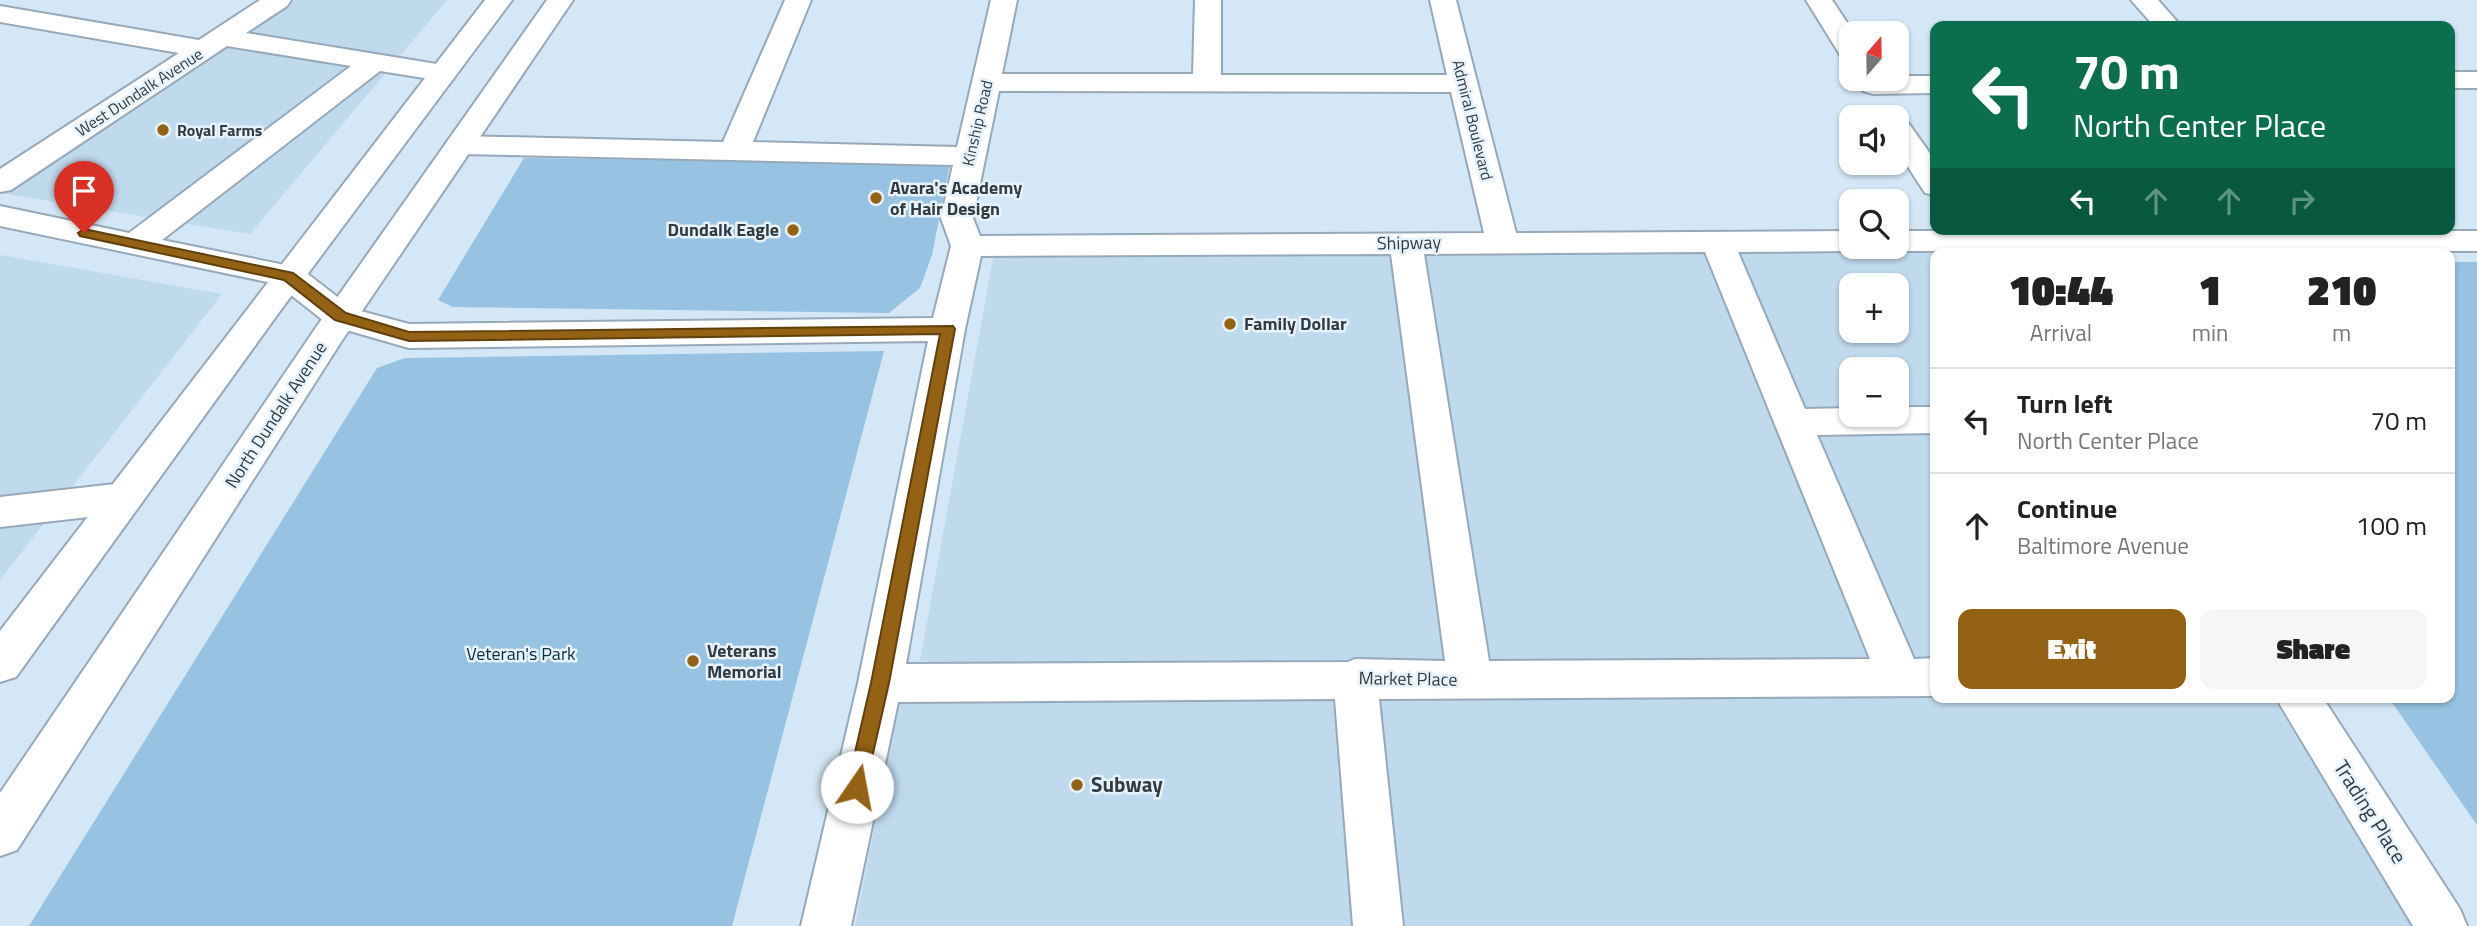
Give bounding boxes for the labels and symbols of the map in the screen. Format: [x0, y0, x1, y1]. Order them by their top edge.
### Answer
north arrow [1839, 21, 1909, 91]
street label: West Dundalk Avenue [71, 42, 207, 142]
street label: Admiral Boulevard [1446, 57, 1500, 183]
street label: Kinship Road [955, 78, 999, 168]
place label: Royal Farms [177, 118, 262, 142]
marker: Royal Farms [155, 122, 171, 138]
pin [54, 161, 114, 233]
place label: Avara's Academy of Hair Design [890, 174, 1022, 222]
marker: Avara's Academy of Hair Design [868, 190, 884, 206]
place label: Dundalk Eagle [668, 216, 779, 243]
marker: Dundalk Eagle [785, 222, 801, 238]
street label: Shipway [1377, 228, 1442, 257]
place label: Family Dollar [1244, 310, 1347, 337]
marker: Family Dollar [1222, 316, 1238, 332]
street label: North Dundalk Avenue [218, 336, 333, 493]
place label: Veterans Memorial [707, 637, 782, 685]
park label: Veteran's Park [466, 640, 576, 667]
marker: Veterans Memorial [685, 653, 701, 669]
street label: Market Place [1358, 664, 1458, 693]
position arrow [820, 750, 894, 824]
street label: Trading Place [2326, 753, 2415, 870]
place label: Subway [1091, 768, 1163, 800]
marker: Subway [1069, 777, 1085, 793]

